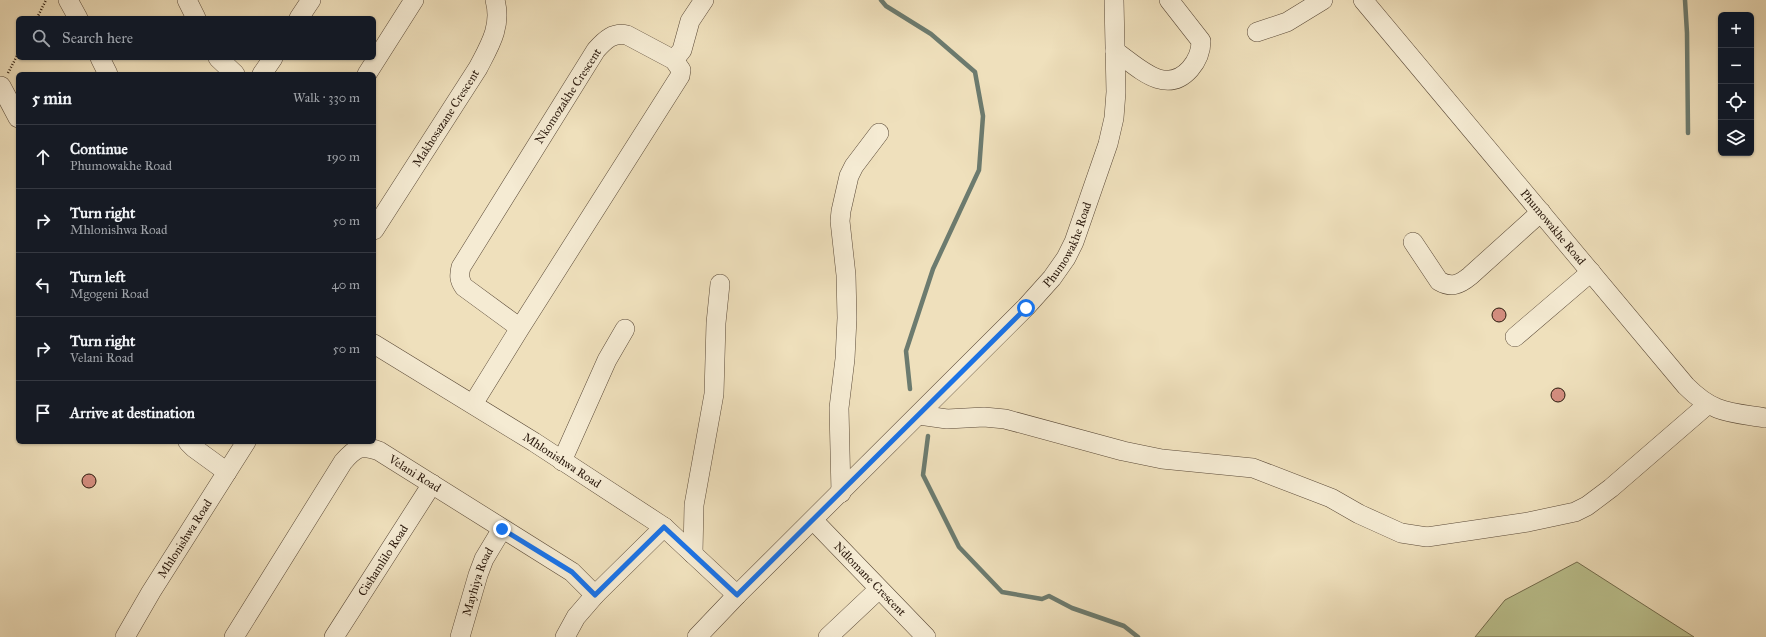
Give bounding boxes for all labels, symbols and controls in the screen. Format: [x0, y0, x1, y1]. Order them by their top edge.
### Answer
map controls [1718, 12, 1754, 156]
button: + [1718, 12, 1754, 48]
search box [16, 16, 376, 60]
icon: search [30, 27, 52, 49]
text: Search here [62, 29, 133, 47]
street label: Nkomozakhe Crescent [532, 45, 605, 146]
button: − [1718, 48, 1754, 84]
street label: Makhosazane Crescent [409, 66, 483, 169]
button: locate [1718, 84, 1754, 120]
text: 5 min [32, 88, 72, 109]
text: Walk · 330 m [293, 90, 360, 106]
button: layers [1718, 120, 1754, 156]
text: Continue [70, 140, 128, 158]
icon: ahead [32, 146, 54, 168]
text: 190 m [327, 149, 360, 165]
text: Phumowakhe Road [70, 158, 172, 174]
street label: Phumowakhe Road [1517, 186, 1589, 268]
street label: Phumowakhe Road [1040, 200, 1094, 290]
text: Turn right [70, 204, 135, 222]
icon: right [32, 210, 54, 232]
text: 50 m [333, 213, 360, 229]
text: Mhlonishwa Road [70, 222, 168, 238]
text: Turn left [70, 268, 126, 286]
icon: left [32, 274, 54, 296]
text: 40 m [331, 277, 360, 293]
text: Mgogeni Road [70, 286, 149, 302]
route start [1017, 299, 1035, 317]
text: Turn right [70, 332, 135, 350]
icon: right [32, 338, 54, 360]
text: 50 m [333, 341, 360, 357]
text: Velani Road [70, 350, 134, 366]
icon: arrive [32, 402, 54, 424]
text: Arrive at destination [70, 404, 195, 422]
street label: Mhlonishwa Road [520, 430, 604, 491]
street label: Velani Road [385, 451, 443, 495]
street label: Mhlonishwa Road [155, 497, 215, 581]
route end [493, 520, 511, 538]
street label: Cishamlilo Road [355, 522, 411, 599]
street label: Ndlomane Crescent [831, 539, 909, 619]
street label: Mayhiya Road [459, 545, 496, 618]

